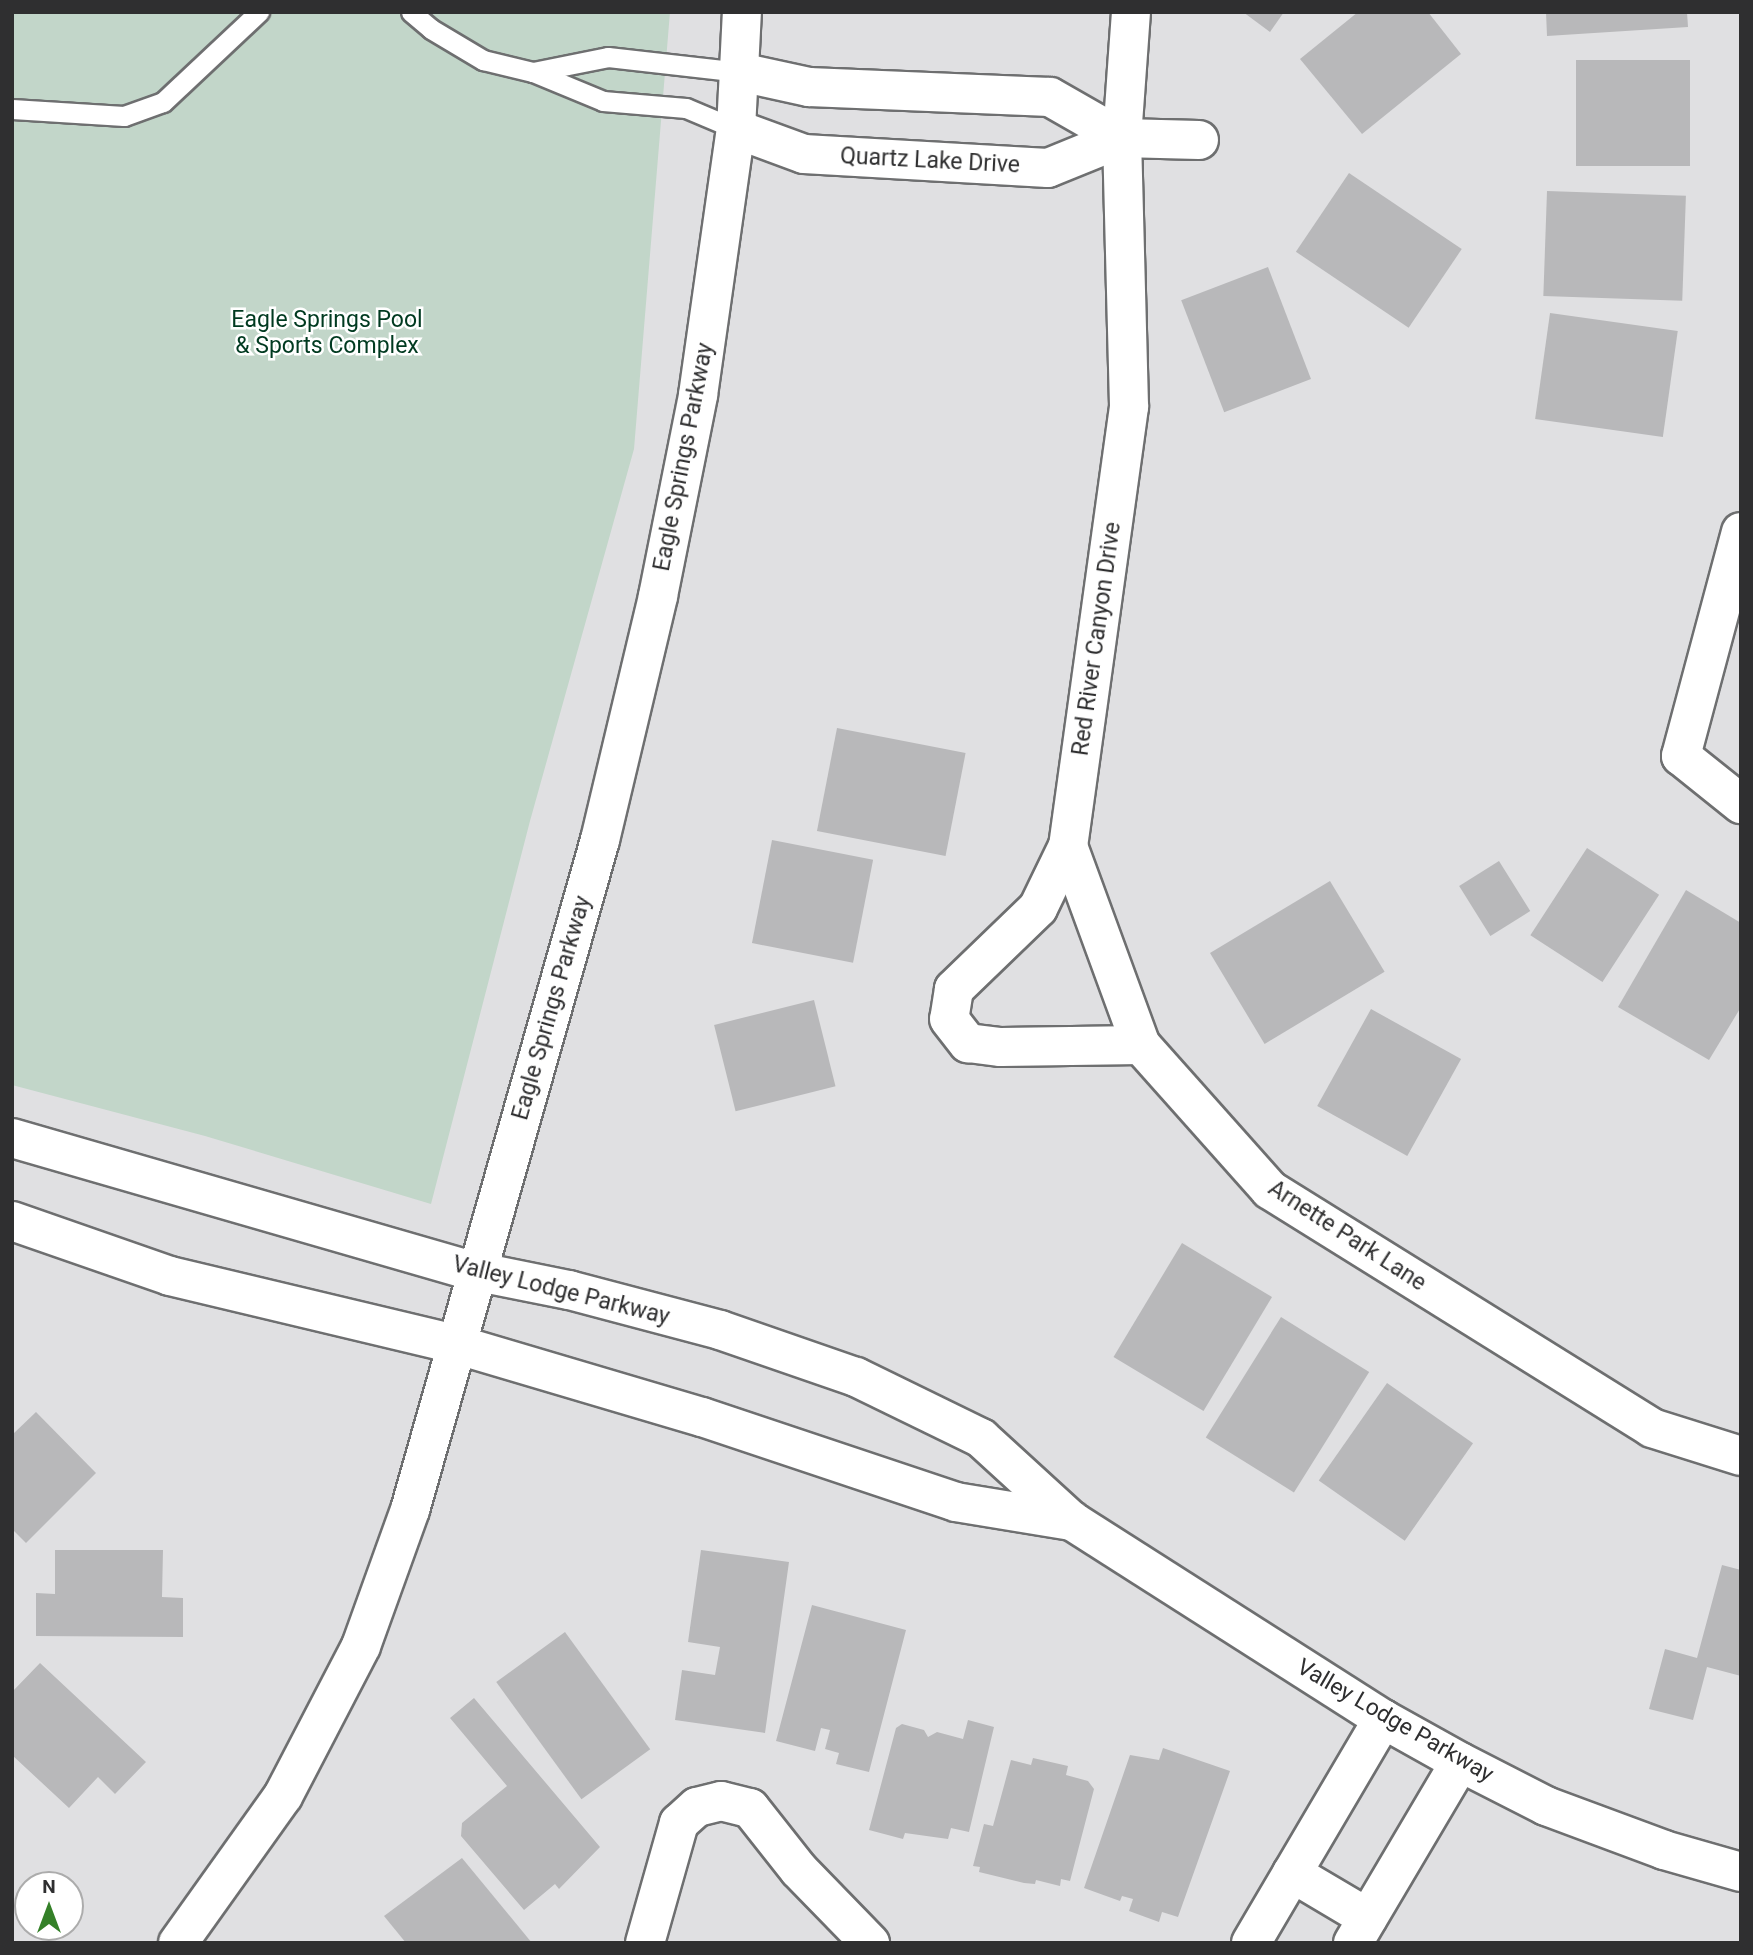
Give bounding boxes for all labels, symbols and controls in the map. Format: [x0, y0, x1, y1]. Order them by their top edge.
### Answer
street label: Quartz Lake Drive [839, 143, 1021, 179]
park label: Eagle Springs Pool & Sports Complex [231, 306, 423, 360]
street label: Eagle Springs Parkway [648, 340, 720, 574]
street label: Red River Canyon Drive [1067, 520, 1127, 758]
street label: Eagle Springs Parkway [507, 893, 597, 1123]
street label: Arnette Park Lane [1263, 1175, 1431, 1297]
street label: Valley Lodge Parkway [450, 1251, 672, 1331]
street label: Valley Lodge Parkway [1292, 1653, 1498, 1789]
north arrow [14, 1871, 84, 1941]
text: N [42, 1875, 56, 1898]

